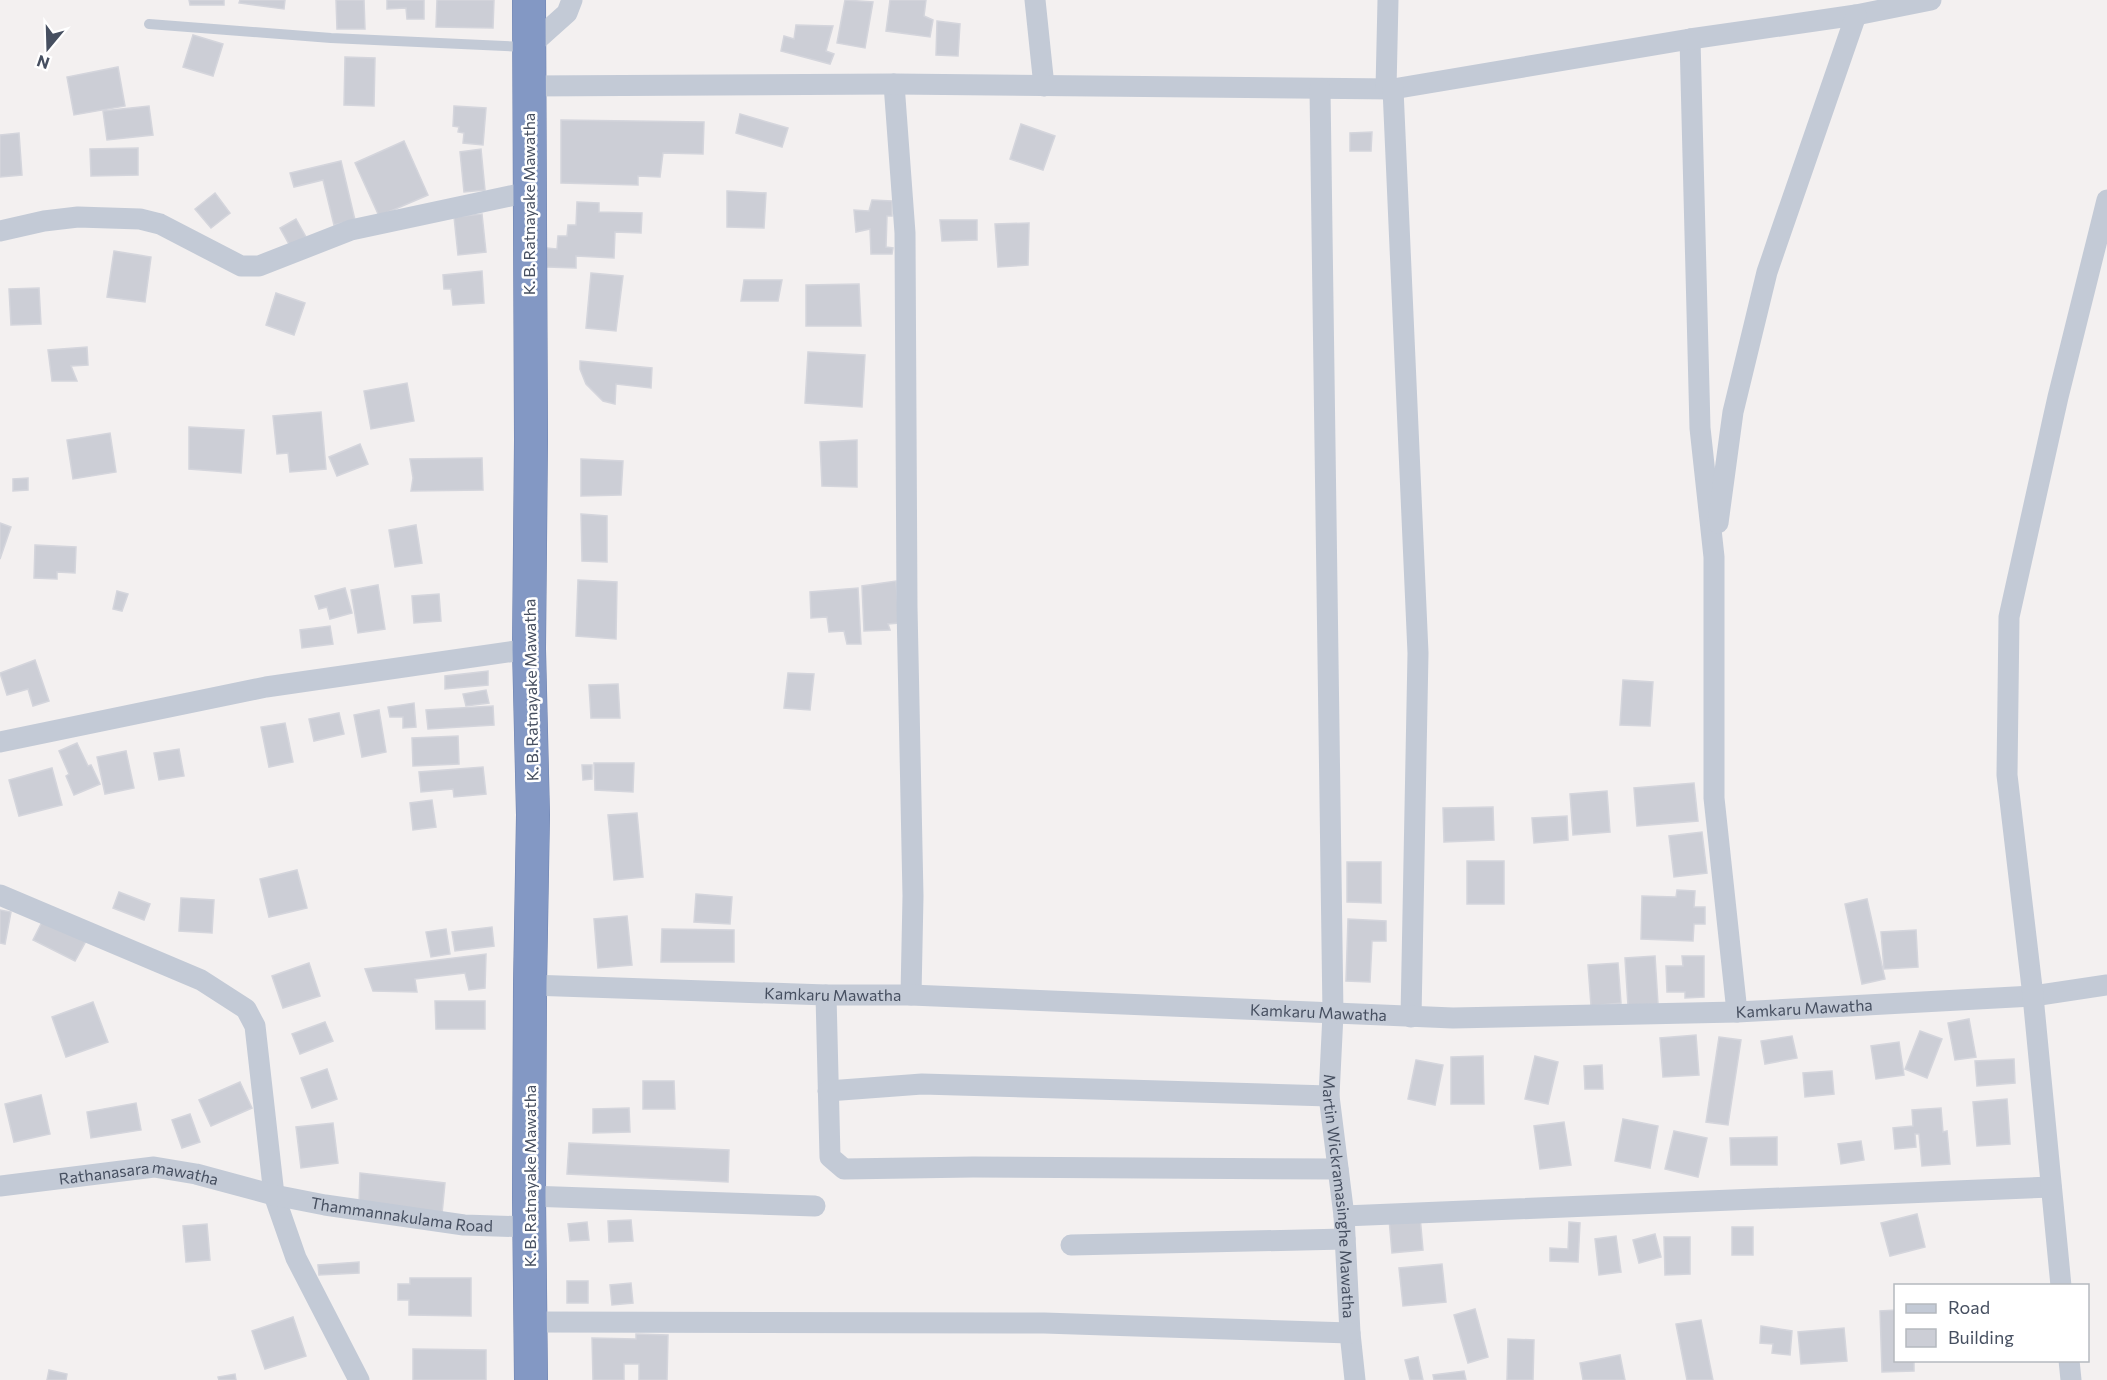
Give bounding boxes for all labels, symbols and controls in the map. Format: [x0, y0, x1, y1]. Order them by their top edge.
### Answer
north arrow [18, 18, 78, 78]
text: N [34, 52, 52, 74]
street label: K. B. Ratnayake Mawatha [519, 113, 538, 295]
street label: K. B. Ratnayake Mawatha [519, 599, 542, 781]
street label: Kamkaru Mawatha [764, 983, 901, 1004]
street label: Kamkaru Mawatha [1735, 995, 1873, 1021]
street label: Kamkaru Mawatha [1250, 999, 1387, 1024]
street label: Martin Wickramasinghe Mawatha [1320, 1074, 1359, 1319]
street label: K. B. Ratnayake Mawatha [520, 1085, 539, 1267]
street label: Rathanasara mawatha [58, 1157, 221, 1189]
street label: Thammannakulama Road [309, 1192, 493, 1235]
legend [1894, 1284, 2089, 1362]
text: Road [1948, 1296, 1990, 1318]
text: Building [1948, 1326, 2014, 1348]

